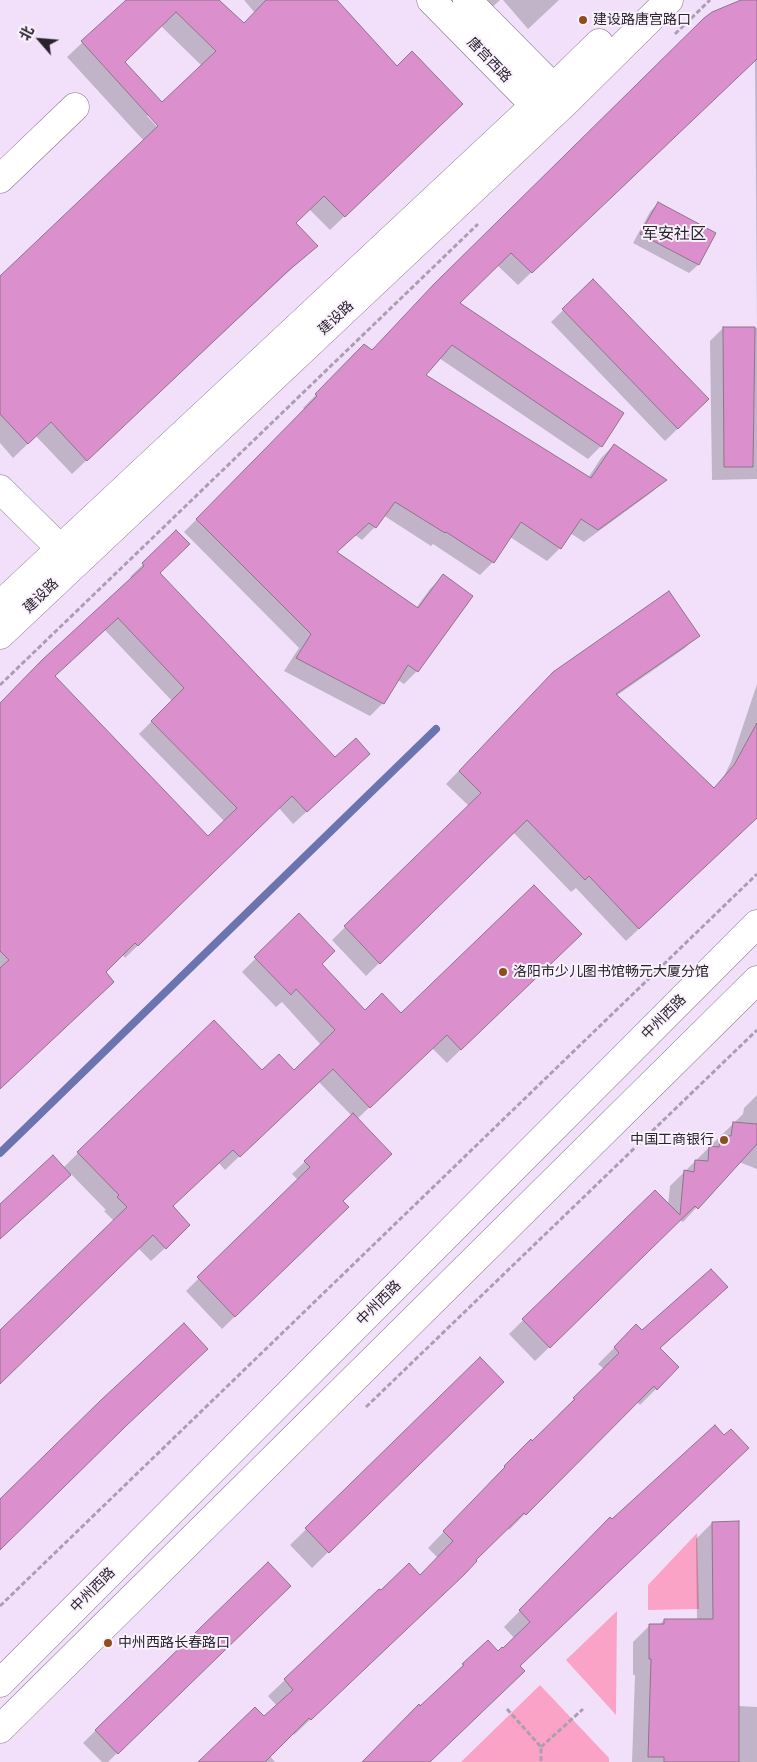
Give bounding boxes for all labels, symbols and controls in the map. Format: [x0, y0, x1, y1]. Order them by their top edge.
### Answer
place label: 建设路唐宫路口 [593, 12, 691, 28]
marker: 建设路唐宫路口 [577, 14, 589, 26]
north arrow [15, 15, 65, 65]
text: 北 [16, 23, 37, 43]
street label: 唐宫西路 [464, 34, 514, 86]
district label: 军安社区 [642, 224, 706, 244]
street label: 建设路 [315, 298, 357, 338]
street label: 建设路 [20, 575, 62, 617]
place label: 洛阳市少儿图书馆畅元大厦分馆 [513, 964, 709, 980]
marker: 洛阳市少儿图书馆畅元大厦分馆 [497, 966, 509, 978]
street label: 中州西路 [638, 991, 690, 1043]
place label: 中国工商银行 [630, 1132, 714, 1148]
marker: 中国工商银行 [718, 1134, 730, 1146]
street label: 中州西路 [353, 1277, 405, 1329]
street label: 中州西路 [67, 1564, 119, 1616]
place label: 中州西路长春路口 [118, 1635, 230, 1651]
marker: 中州西路长春路口 [102, 1637, 114, 1649]

